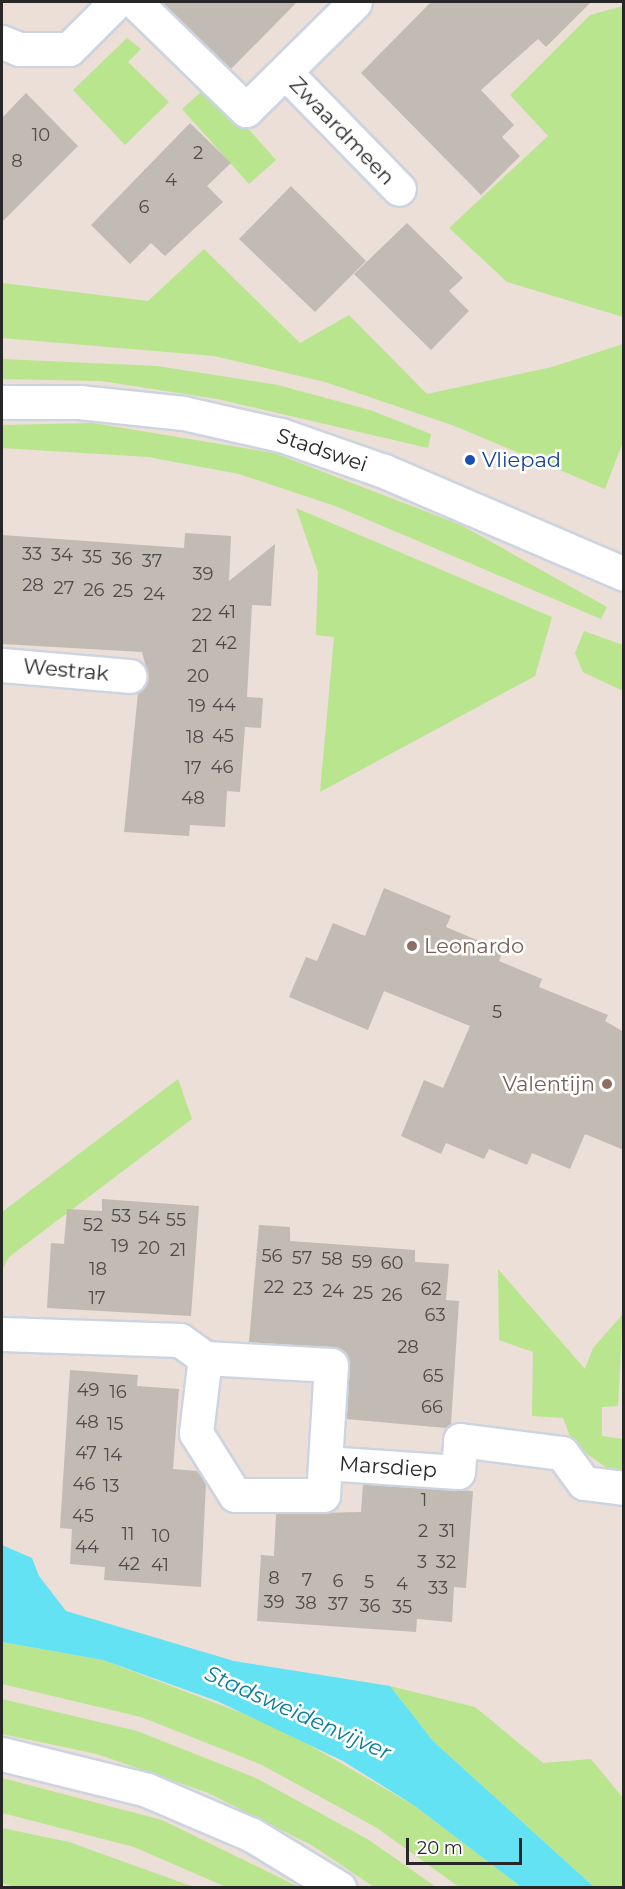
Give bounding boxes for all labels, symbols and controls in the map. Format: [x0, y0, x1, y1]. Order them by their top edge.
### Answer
street label: Zwaardmeen [284, 72, 400, 190]
house number: 10 [32, 124, 50, 146]
house number: 2 [193, 142, 203, 164]
house number: 8 [11, 150, 23, 172]
house number: 4 [165, 169, 177, 191]
house number: 6 [139, 196, 149, 218]
street label: Stadswei [273, 423, 371, 477]
place label: Vliepad [482, 447, 561, 473]
marker: Vliepad [463, 453, 477, 467]
house number: 33 [22, 543, 42, 565]
house number: 34 [51, 544, 73, 566]
house number: 35 [82, 546, 102, 568]
house number: 36 [111, 548, 133, 570]
house number: 37 [142, 550, 162, 572]
house number: 39 [192, 563, 214, 585]
house number: 28 [22, 574, 44, 596]
house number: 27 [54, 577, 74, 599]
house number: 26 [83, 579, 105, 601]
house number: 25 [113, 580, 133, 602]
house number: 24 [143, 583, 165, 605]
house number: 41 [218, 601, 236, 623]
house number: 22 [192, 604, 212, 626]
house number: 42 [215, 632, 237, 654]
house number: 21 [192, 635, 208, 657]
street label: Westrak [22, 654, 110, 686]
house number: 20 [187, 665, 209, 687]
house number: 44 [212, 694, 236, 716]
house number: 19 [188, 695, 206, 717]
house number: 45 [212, 725, 234, 747]
house number: 18 [186, 726, 204, 748]
house number: 46 [211, 756, 233, 778]
house number: 17 [184, 757, 202, 779]
house number: 48 [181, 787, 205, 809]
place label: Leonardo [424, 933, 524, 959]
marker: Leonardo [405, 939, 419, 953]
house number: 5 [492, 1001, 502, 1023]
place label: Valentijn [502, 1071, 595, 1097]
marker: Valentijn [600, 1077, 614, 1091]
house number: 53 [111, 1205, 131, 1227]
house number: 54 [138, 1207, 160, 1229]
house number: 55 [166, 1209, 186, 1231]
house number: 52 [83, 1214, 103, 1236]
house number: 19 [111, 1235, 129, 1257]
house number: 20 [138, 1237, 160, 1259]
house number: 21 [170, 1239, 186, 1261]
house number: 56 [261, 1245, 283, 1267]
house number: 57 [292, 1247, 312, 1269]
house number: 58 [321, 1248, 343, 1270]
house number: 59 [351, 1251, 373, 1273]
house number: 60 [381, 1252, 403, 1274]
house number: 18 [89, 1258, 107, 1280]
house number: 22 [264, 1276, 284, 1298]
house number: 23 [293, 1278, 313, 1300]
house number: 62 [420, 1278, 442, 1300]
house number: 24 [322, 1280, 344, 1302]
house number: 25 [353, 1282, 373, 1304]
house number: 26 [381, 1284, 403, 1306]
house number: 17 [88, 1287, 106, 1309]
house number: 63 [424, 1304, 446, 1326]
house number: 28 [397, 1336, 419, 1358]
house number: 65 [422, 1365, 444, 1387]
house number: 49 [77, 1379, 99, 1401]
house number: 16 [109, 1381, 127, 1403]
house number: 66 [421, 1396, 443, 1418]
house number: 48 [75, 1411, 99, 1433]
house number: 15 [107, 1413, 123, 1435]
house number: 47 [75, 1442, 97, 1464]
house number: 14 [104, 1444, 122, 1466]
street label: Marsdiep [338, 1451, 438, 1483]
house number: 46 [73, 1473, 95, 1495]
house number: 13 [103, 1475, 119, 1497]
house number: 1 [421, 1489, 427, 1511]
house number: 45 [72, 1505, 94, 1527]
house number: 2 [418, 1520, 428, 1542]
house number: 31 [439, 1520, 455, 1542]
house number: 11 [122, 1523, 134, 1545]
house number: 10 [152, 1525, 170, 1547]
house number: 44 [75, 1536, 99, 1558]
house number: 3 [417, 1551, 427, 1573]
house number: 32 [436, 1551, 456, 1573]
house number: 42 [118, 1553, 140, 1575]
house number: 41 [151, 1554, 169, 1576]
house number: 8 [268, 1567, 280, 1589]
house number: 7 [302, 1569, 312, 1591]
house number: 6 [333, 1570, 343, 1592]
house number: 5 [364, 1571, 374, 1593]
house number: 4 [396, 1573, 408, 1595]
house number: 33 [428, 1577, 448, 1599]
house number: 39 [263, 1591, 285, 1613]
house number: 38 [295, 1592, 317, 1614]
house number: 37 [328, 1593, 348, 1615]
house number: 36 [359, 1595, 381, 1617]
house number: 35 [392, 1596, 412, 1618]
water label: Stadsweidenvijver [201, 1660, 395, 1766]
scale bar [409, 1826, 524, 1864]
text: 20 m [417, 1837, 463, 1859]

